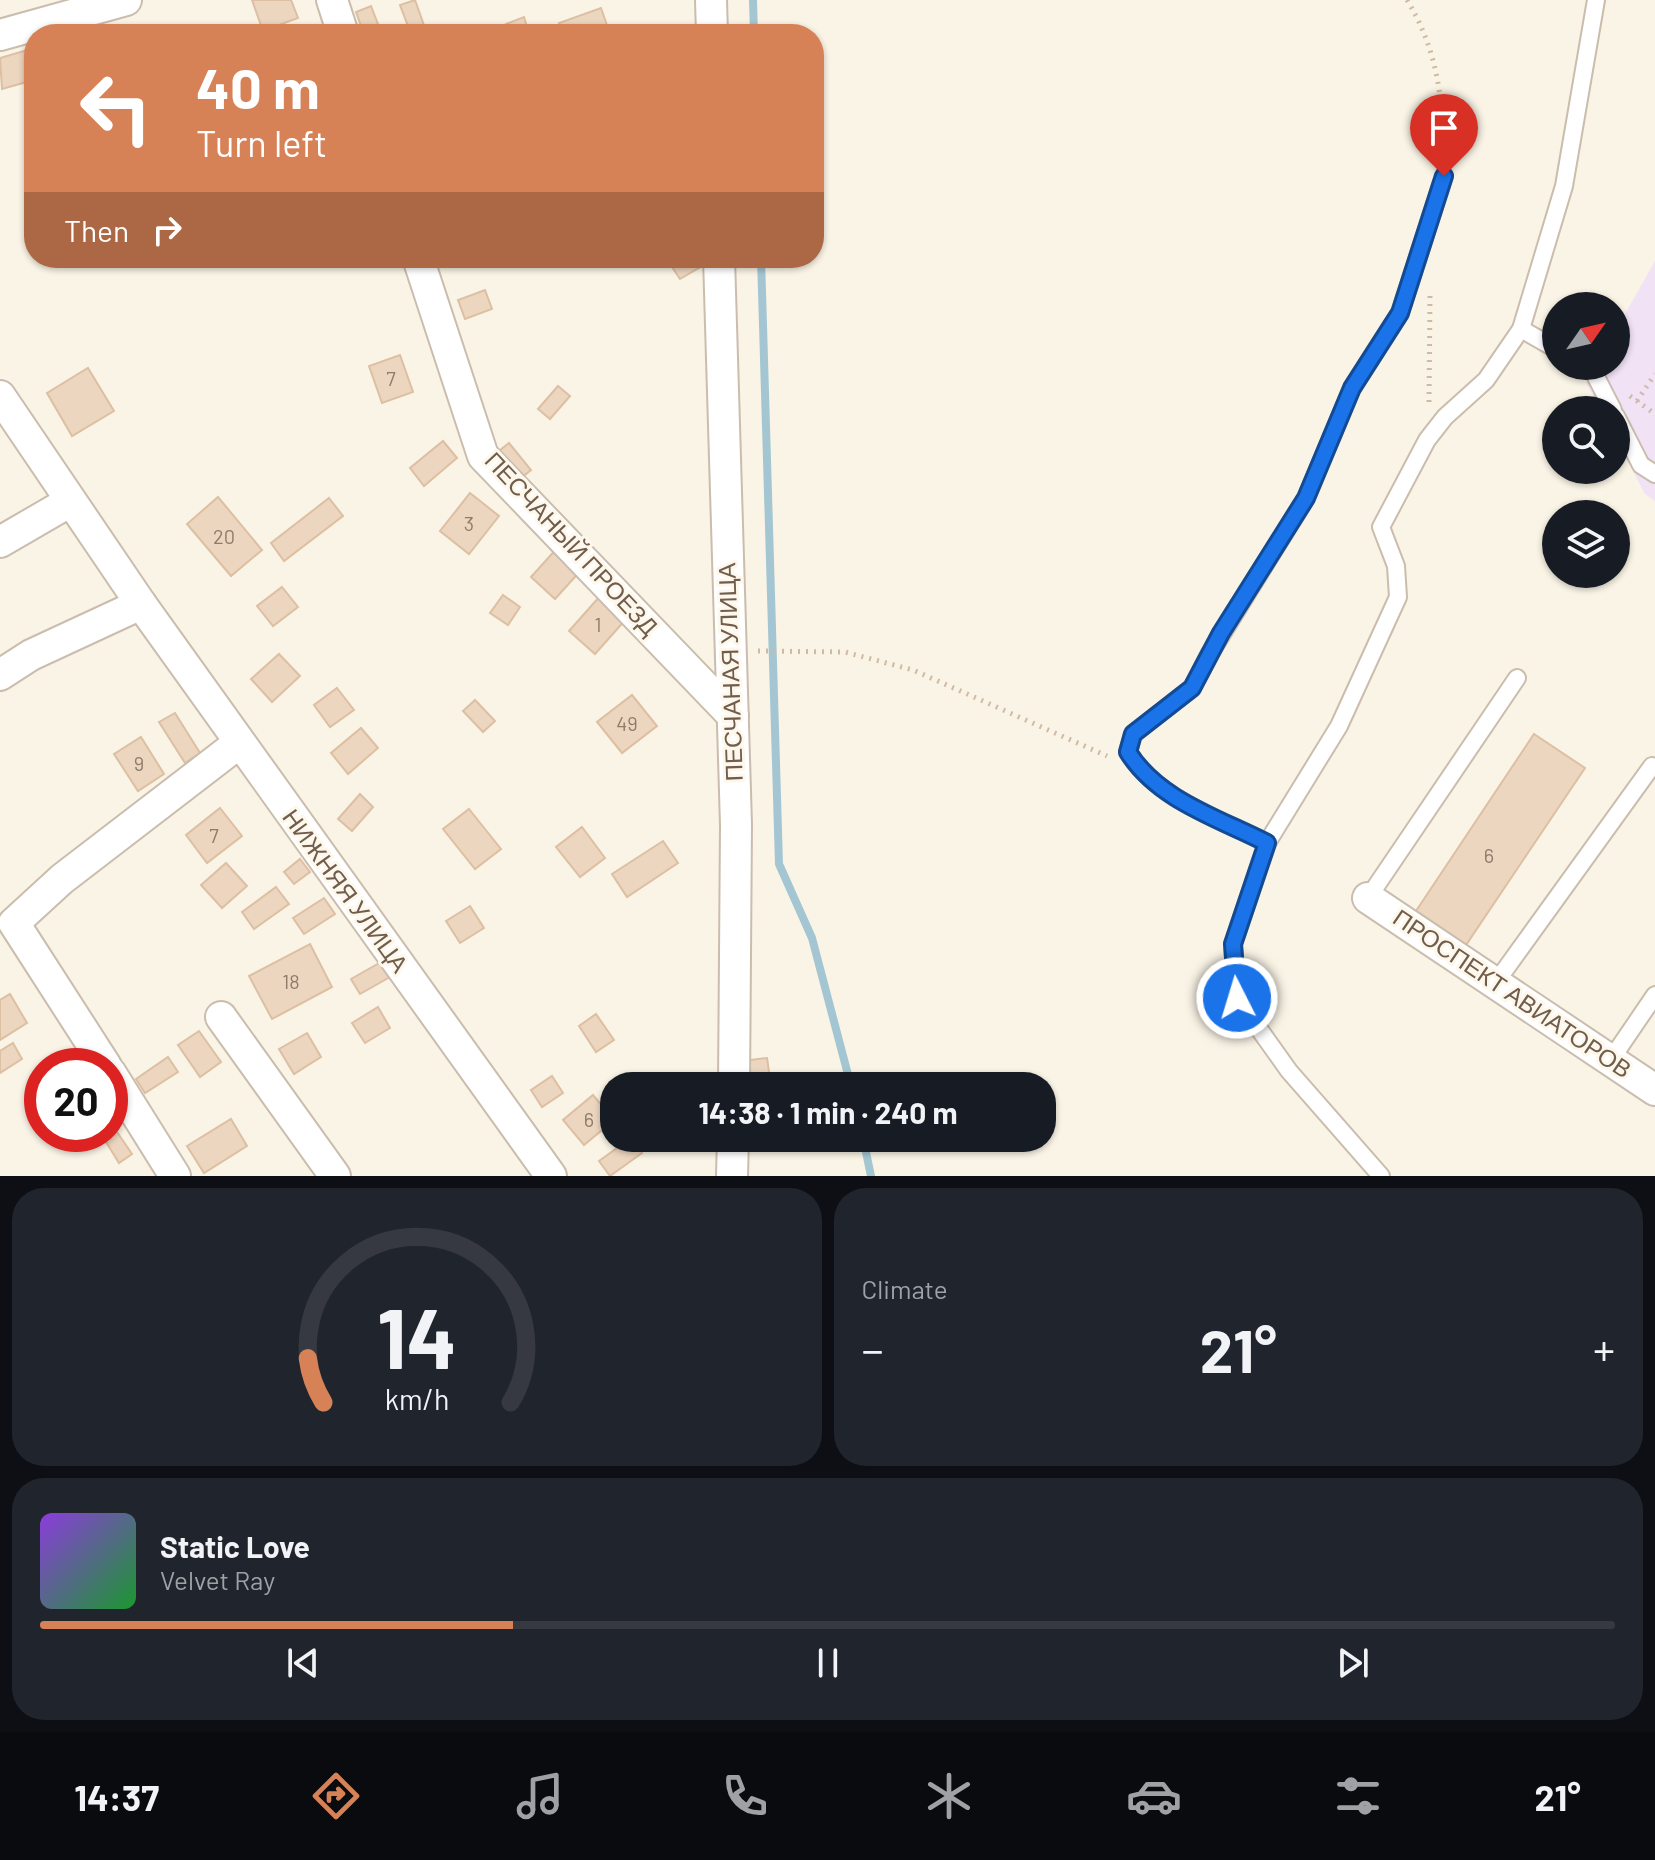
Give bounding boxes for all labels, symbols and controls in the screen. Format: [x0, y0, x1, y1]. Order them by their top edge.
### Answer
text: 40 m [196, 53, 320, 120]
icon: left [64, 56, 168, 160]
pin [1410, 94, 1478, 176]
icon: arrive [1422, 106, 1466, 150]
text: Turn left [196, 121, 327, 164]
icon: right [145, 208, 189, 252]
text: Then [64, 212, 129, 248]
north arrow [1542, 292, 1630, 380]
map controls [1542, 292, 1630, 588]
house number: 7 [386, 366, 396, 390]
button: search [1542, 396, 1630, 484]
street label: ПЕСЧАНЫЙ ПРОЕЗД [480, 445, 665, 641]
button: layers [1542, 500, 1630, 588]
house number: 3 [464, 511, 474, 535]
house number: 20 [213, 524, 235, 548]
street label: ПЕСЧАНАЯ УЛИЦА [711, 562, 748, 782]
house number: 1 [595, 612, 602, 636]
house number: 49 [616, 711, 638, 735]
house number: 9 [134, 751, 144, 775]
street label: НИЖНЯЯ УЛИЦА [277, 803, 415, 977]
house number: 7 [209, 823, 219, 847]
house number: 6 [1484, 843, 1494, 867]
street label: ПРОСПЕКТ АВИАТОРОВ [1388, 902, 1638, 1083]
position arrow [1195, 956, 1279, 1040]
house number: 18 [282, 969, 300, 993]
speed limit sign: 20 [24, 1048, 128, 1152]
text: 14:38 · 1 min · 240 m [698, 1094, 958, 1130]
house number: 6 [584, 1107, 594, 1131]
text: Climate [862, 1273, 948, 1304]
text: 14 [377, 1286, 457, 1386]
text: 21° [1200, 1313, 1277, 1385]
text: − [862, 1322, 884, 1375]
text: + [1593, 1322, 1615, 1375]
text: km/h [384, 1381, 449, 1416]
text: Static Love [160, 1528, 310, 1564]
text: Velvet Ray [160, 1564, 275, 1595]
icon: previous [281, 1641, 325, 1685]
icon: pause [806, 1641, 850, 1685]
icon: next [1331, 1641, 1375, 1685]
icon: directions [308, 1768, 364, 1824]
icon: music [512, 1768, 568, 1824]
icon: phone [717, 1768, 773, 1824]
icon: climate [921, 1768, 977, 1824]
icon: car [1126, 1768, 1182, 1824]
icon: filters [1330, 1768, 1386, 1824]
text: 14:37 [74, 1775, 159, 1818]
text: 21° [1534, 1775, 1581, 1818]

